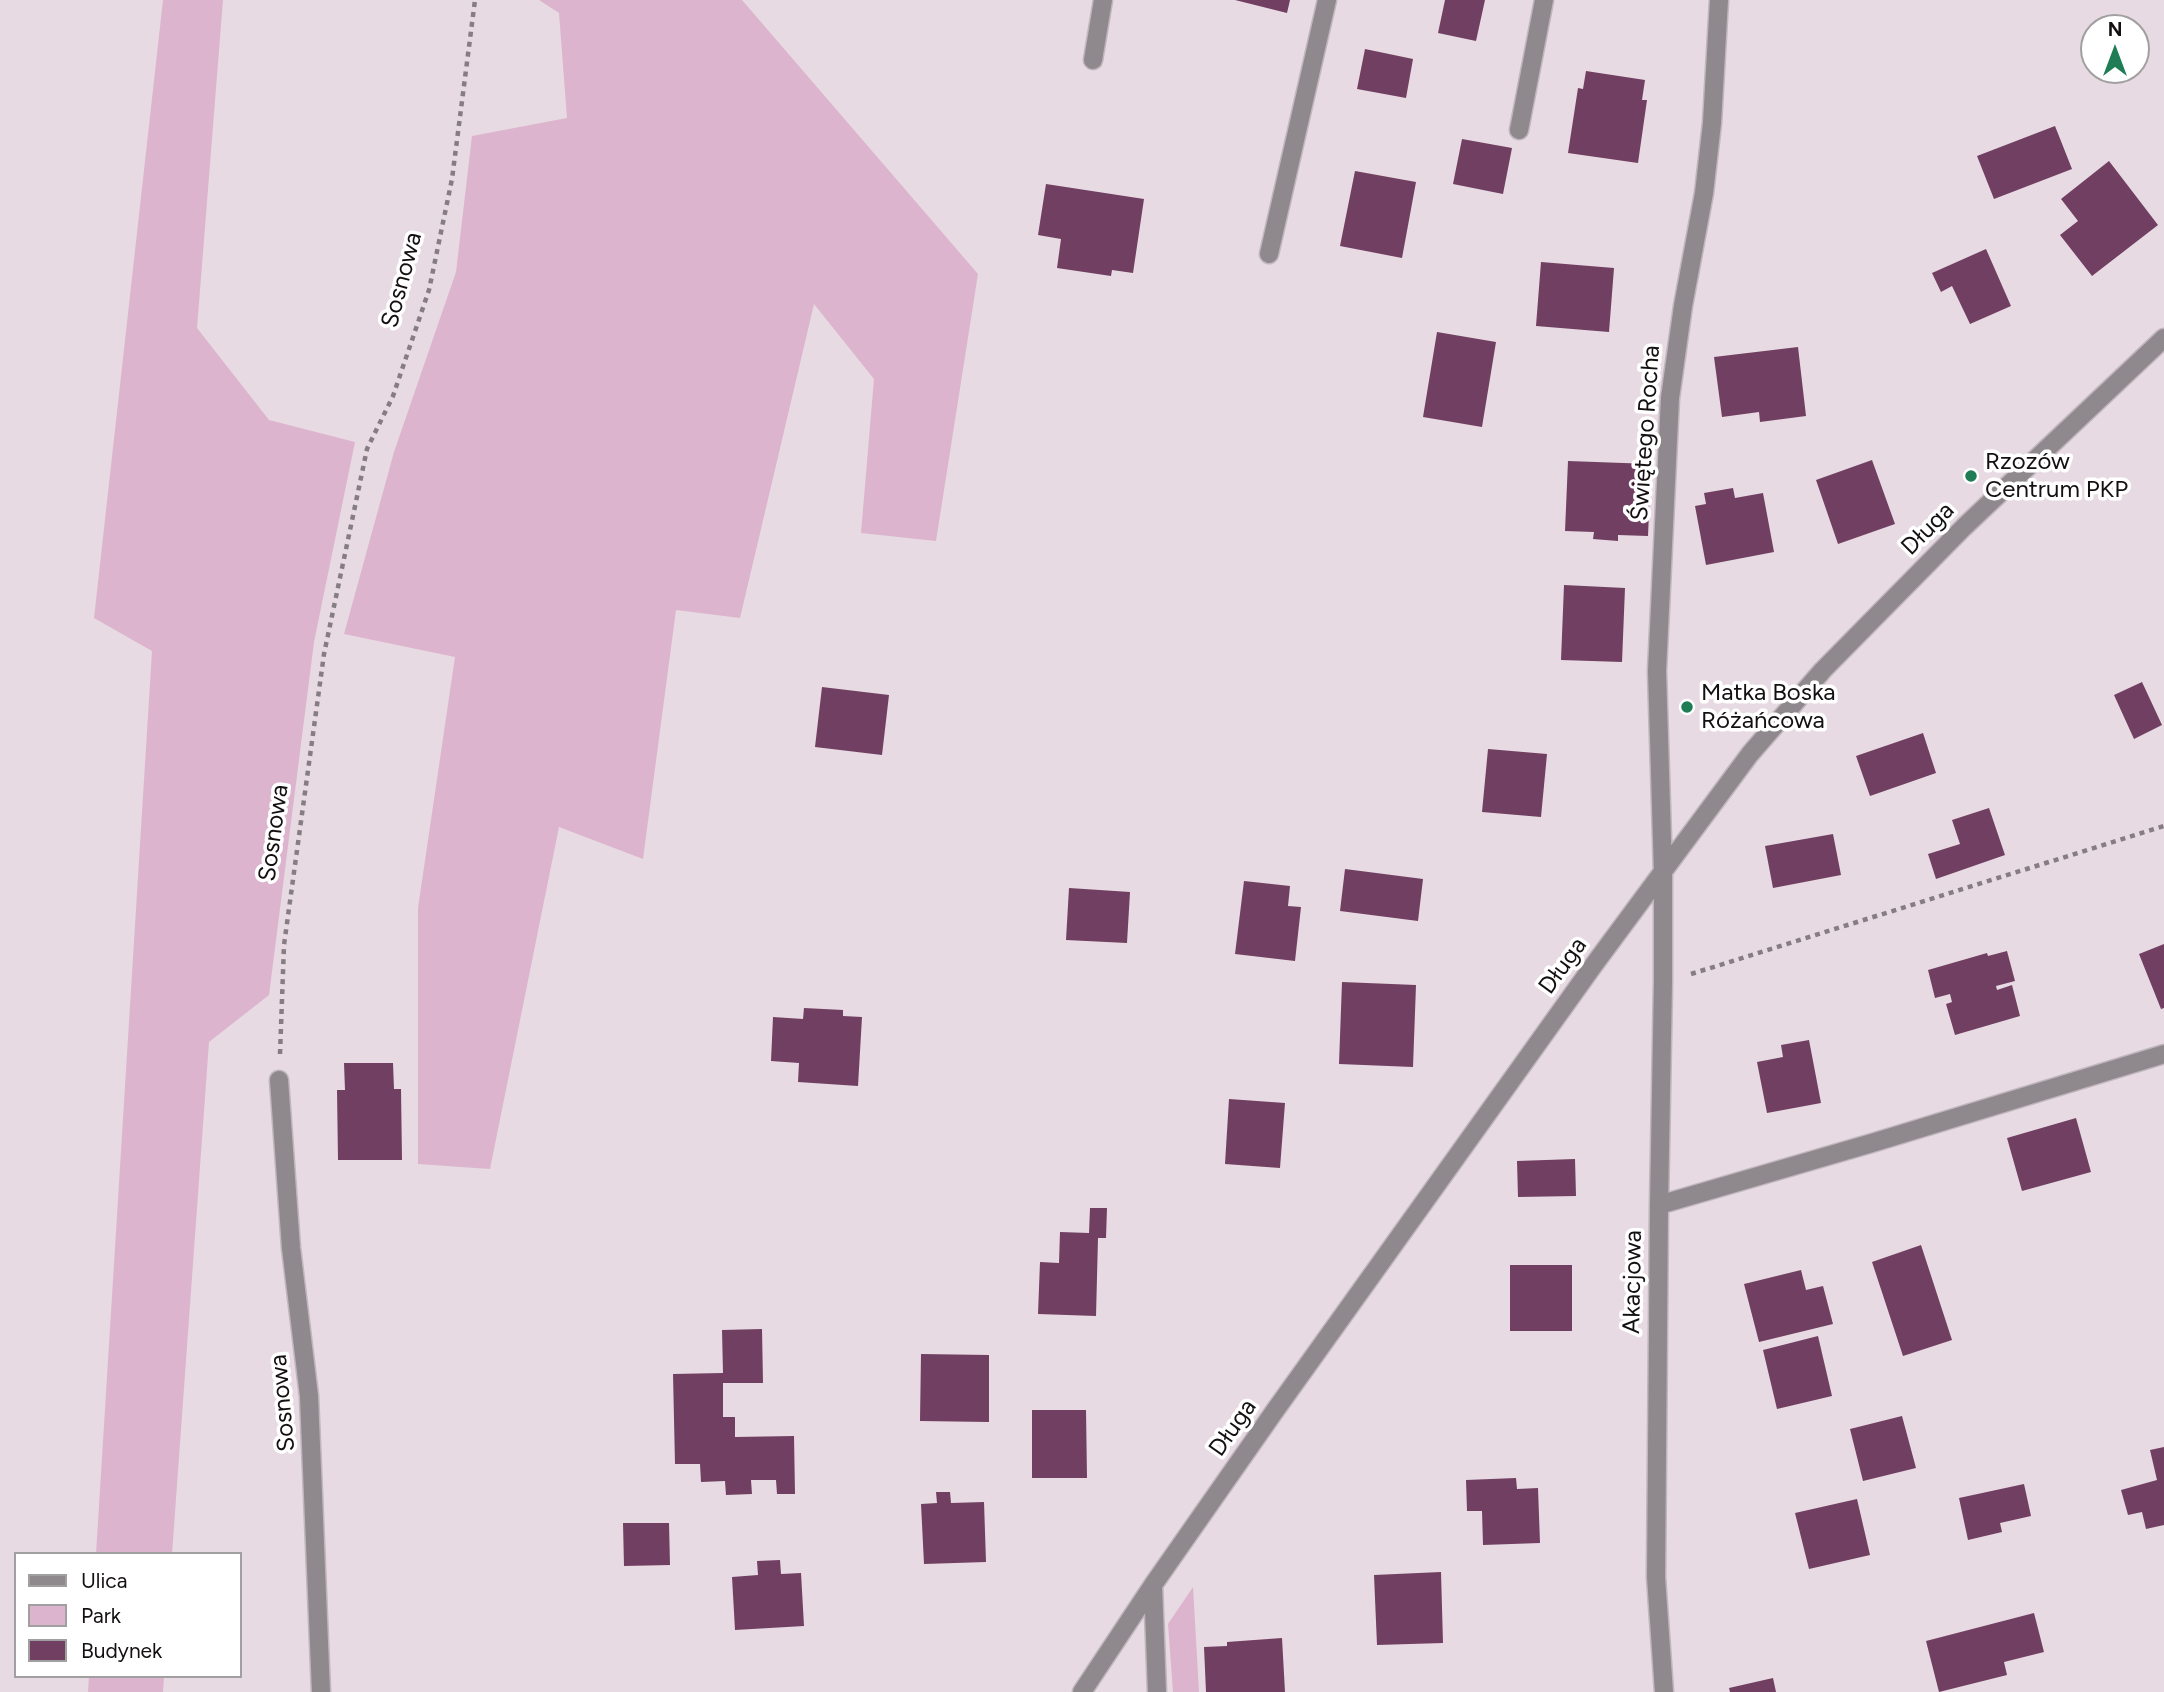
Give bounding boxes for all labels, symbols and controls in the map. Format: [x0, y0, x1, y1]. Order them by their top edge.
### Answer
north arrow [2080, 14, 2150, 84]
text: N [2108, 18, 2122, 41]
street label: Sosnowa [375, 229, 429, 331]
street label: Świętego Rocha [1626, 344, 1666, 522]
place label: Rzozów Centrum PKP [1985, 448, 2128, 504]
marker: Rzozów Centrum PKP [1963, 468, 1979, 484]
street label: Długa [1896, 497, 1960, 561]
place label: Matka Boska Różańcowa [1701, 679, 1836, 735]
marker: Matka Boska Różańcowa [1679, 699, 1695, 715]
street label: Sosnowa [253, 783, 295, 883]
street label: Długa [1533, 932, 1593, 1000]
street label: Akacjowa [1618, 1230, 1648, 1334]
street label: Sosnowa [264, 1353, 302, 1453]
street label: Długa [1203, 1394, 1263, 1462]
legend [14, 1552, 242, 1678]
text: Ulica [81, 1568, 127, 1593]
text: Park [81, 1603, 121, 1628]
text: Budynek [81, 1638, 162, 1663]

